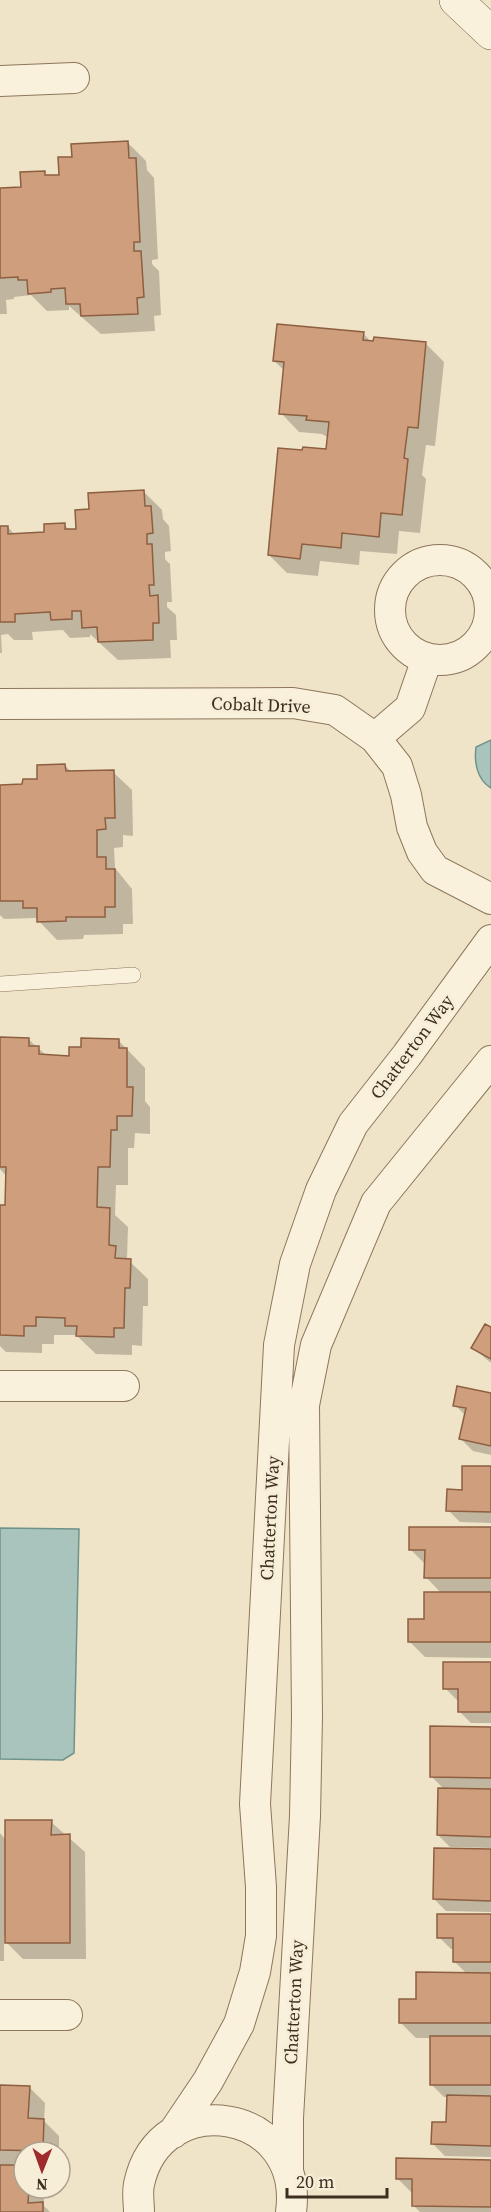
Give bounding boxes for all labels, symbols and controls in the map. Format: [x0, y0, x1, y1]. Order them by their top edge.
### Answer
street label: Cobalt Drive [211, 690, 311, 719]
street label: Chatterton Way [364, 989, 460, 1104]
street label: Chatterton Way [254, 1454, 285, 1581]
street label: Chatterton Way [278, 1938, 309, 2065]
north arrow [12, 2140, 72, 2200]
scale bar [287, 2161, 388, 2199]
text: 20 m [296, 2169, 334, 2194]
text: N [35, 2174, 48, 2196]

